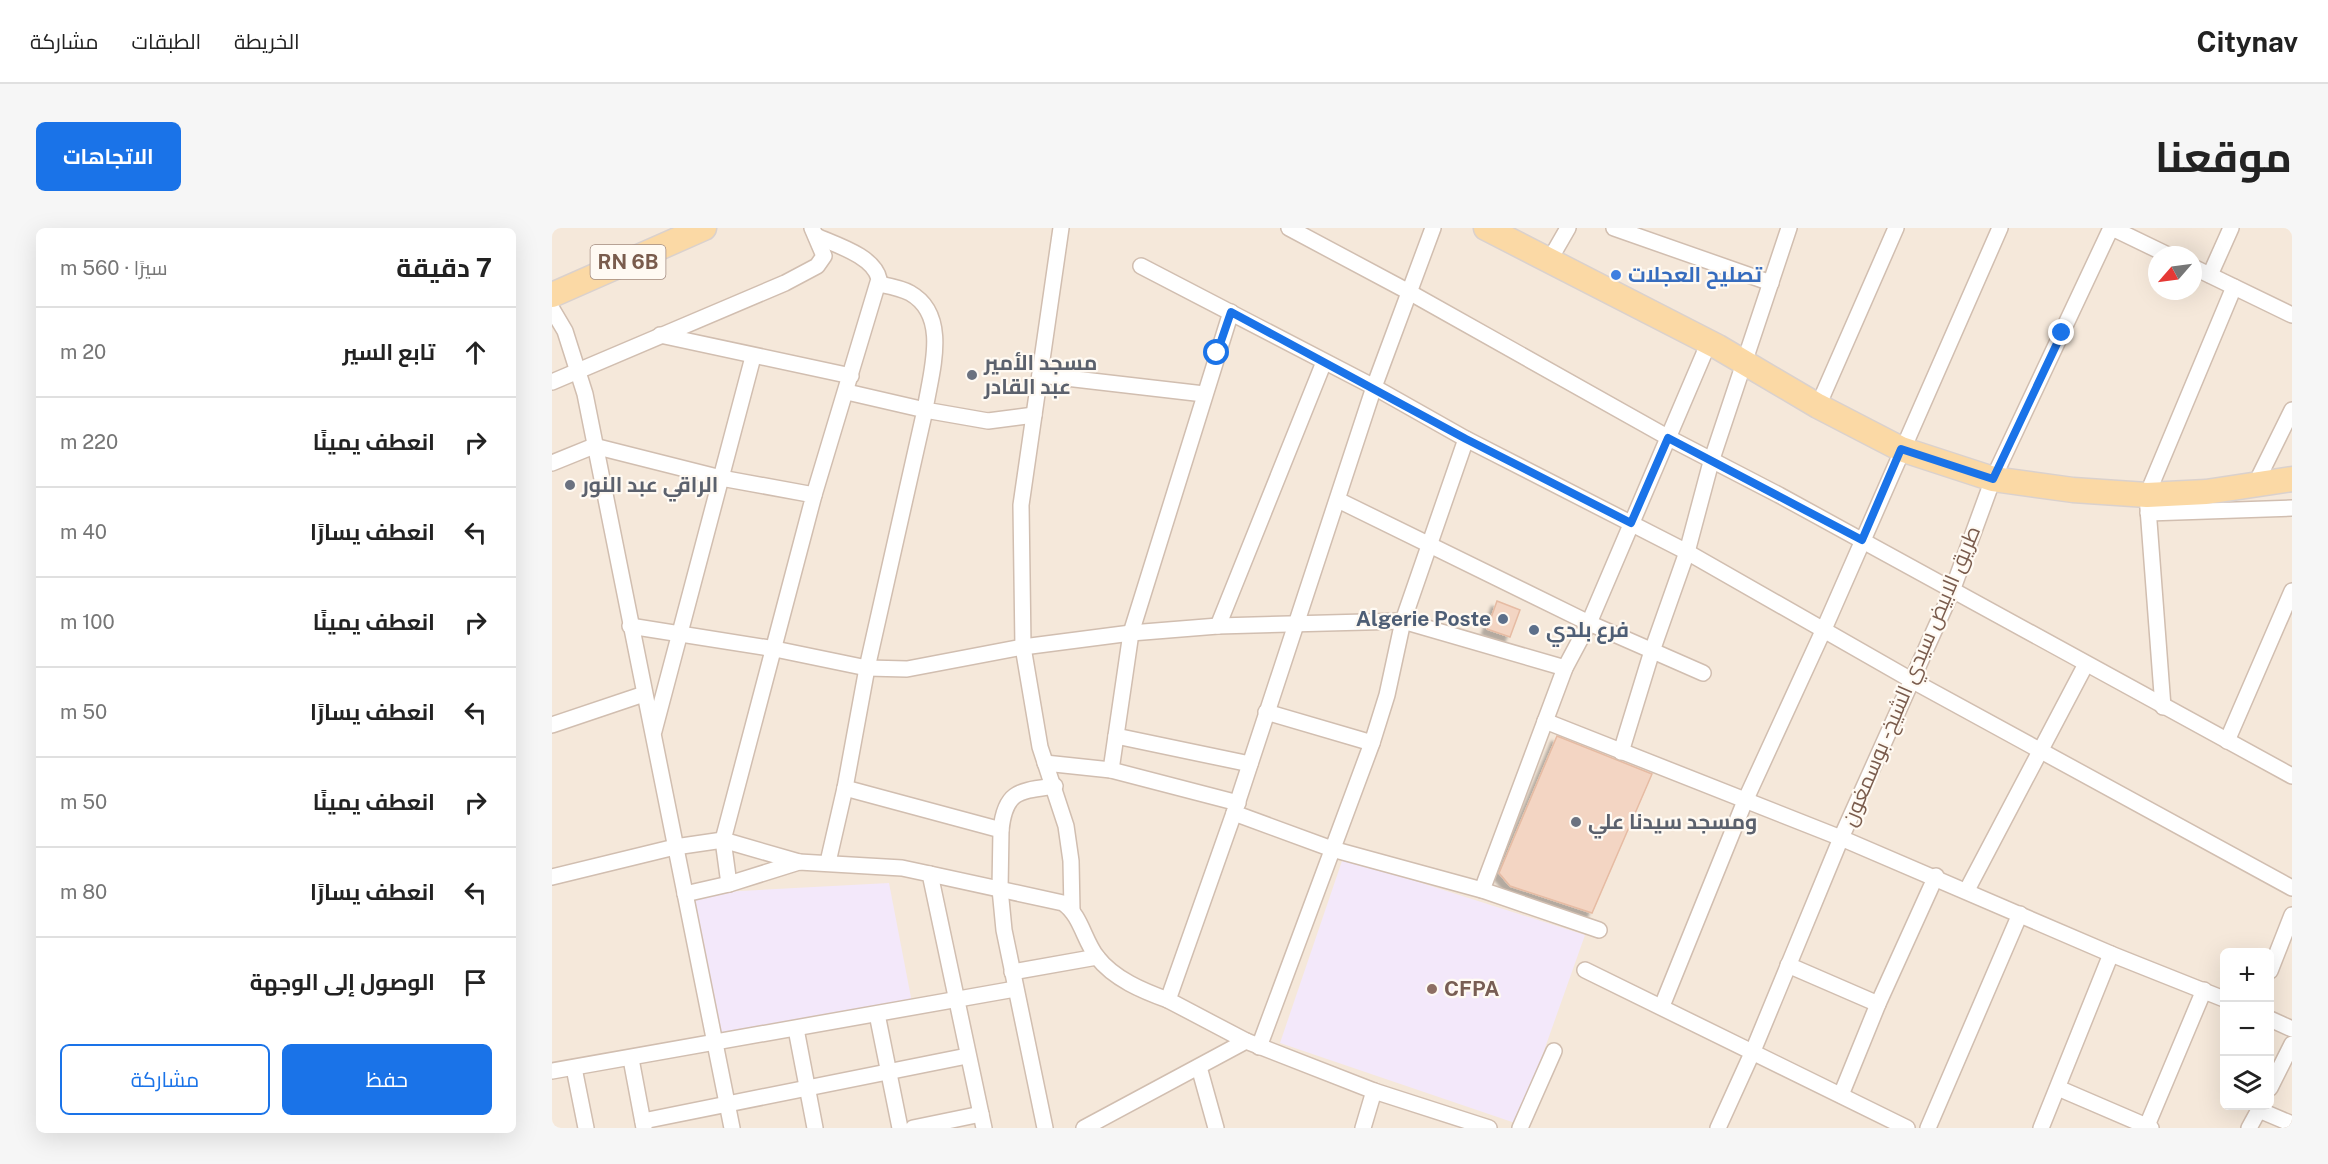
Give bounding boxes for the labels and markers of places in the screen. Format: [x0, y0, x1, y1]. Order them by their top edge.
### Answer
place label: تصليح العجلات [1628, 262, 1763, 289]
marker: تصليح العجلات [1609, 268, 1623, 282]
place label: مسجد الأمير عبد القادر [983, 350, 1097, 399]
marker: مسجد الأمير عبد القادر [965, 368, 979, 382]
place label: الراقي عبد النور [581, 472, 718, 502]
marker: الراقي عبد النور [563, 478, 577, 492]
place label: Algerie Poste [1356, 606, 1491, 631]
marker: Algerie Poste [1496, 612, 1510, 626]
place label: فرع بلدي [1546, 617, 1629, 647]
marker: فرع بلدي [1527, 623, 1541, 637]
place label: ومسجد سيدنا علي [1588, 809, 1757, 839]
marker: ومسجد سيدنا علي [1569, 815, 1583, 829]
place label: CFPA [1444, 976, 1499, 1001]
marker: CFPA [1425, 982, 1439, 996]

